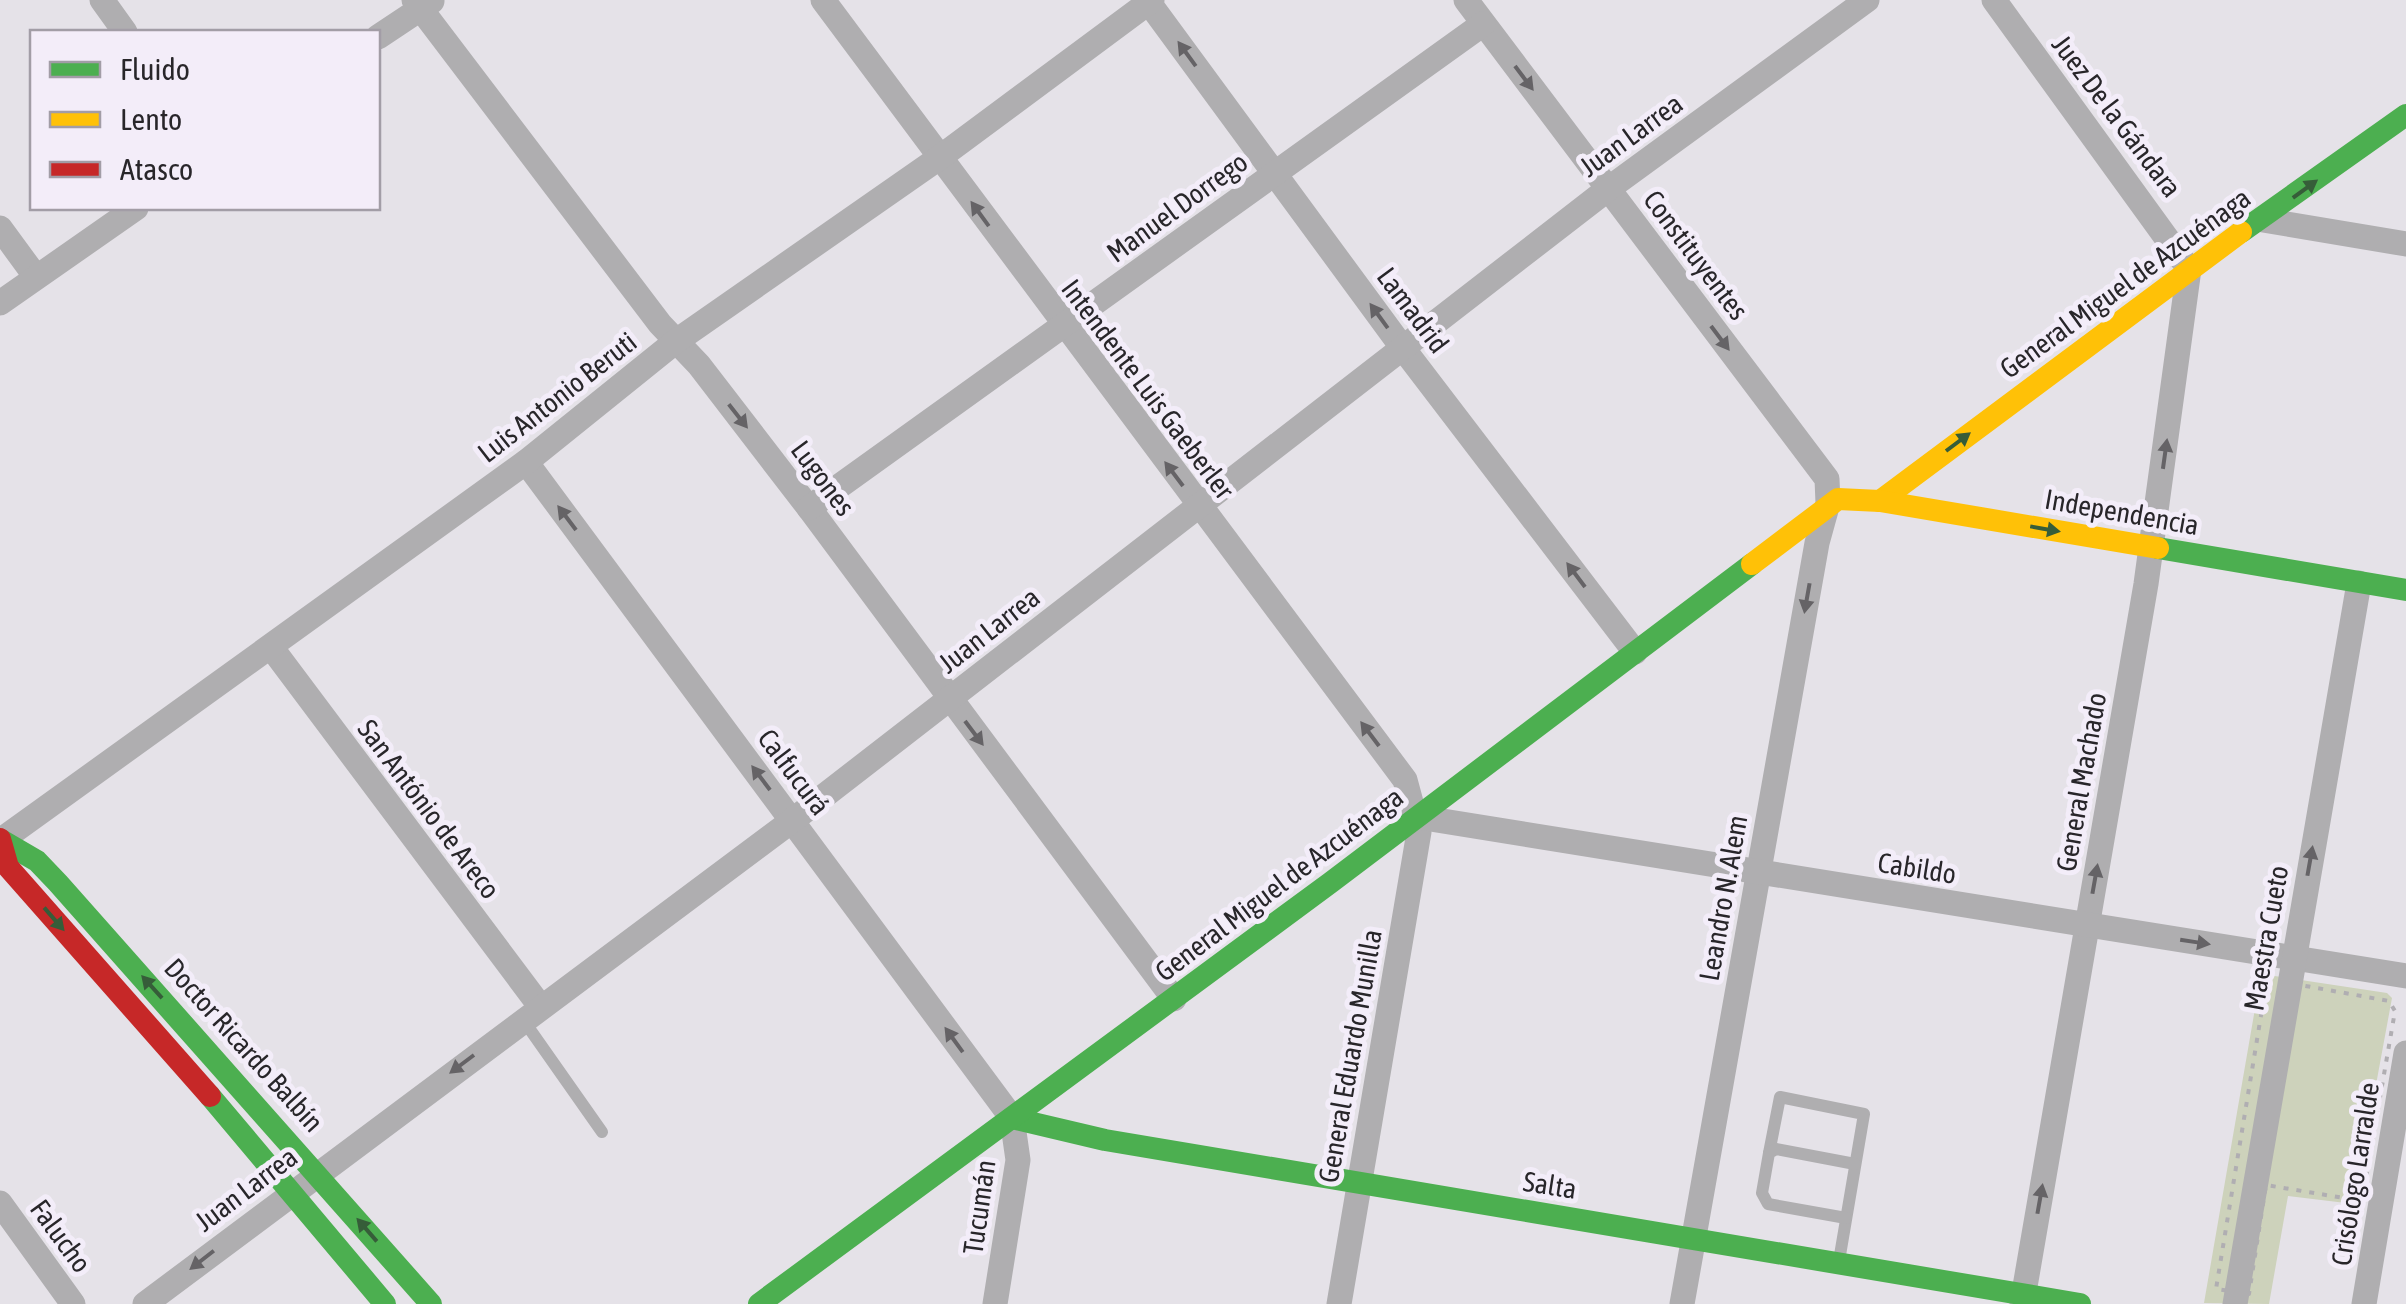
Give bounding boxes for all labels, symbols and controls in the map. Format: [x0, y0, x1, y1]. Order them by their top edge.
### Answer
street label: Juez De la Gándara [2046, 29, 2188, 203]
legend [30, 30, 380, 210]
one-way arrow [1177, 41, 1197, 67]
text: Fluido [120, 52, 190, 86]
one-way arrow [1514, 65, 1534, 91]
street label: Juan Larrea [1573, 87, 1689, 183]
text: Lento [120, 102, 182, 136]
street label: Manuel Dorrego [1101, 145, 1253, 269]
text: Atasco [120, 152, 193, 186]
one-way arrow [2292, 179, 2319, 199]
street label: General Miguel de Azcuénaga [1994, 181, 2256, 385]
street label: Constituyentes [1637, 184, 1755, 326]
one-way arrow [971, 201, 991, 227]
street label: Lamadrid [1371, 261, 1455, 359]
street label: Intendente Luis Gaeberler [1055, 273, 1241, 505]
one-way arrow [1370, 303, 1390, 329]
street label: Luis Antonio Beruti [471, 325, 643, 469]
one-way arrow [1710, 325, 1730, 351]
one-way arrow [728, 403, 748, 429]
one-way arrow [1945, 433, 1971, 453]
street label: Lugones [785, 434, 861, 522]
one-way arrow [2158, 438, 2174, 470]
one-way arrow [1165, 461, 1185, 487]
street label: Independencia [2043, 483, 2201, 541]
one-way arrow [557, 505, 577, 531]
one-way arrow [2030, 522, 2062, 537]
one-way arrow [1566, 562, 1587, 588]
street label: Juan Larrea [932, 581, 1046, 679]
one-way arrow [1799, 583, 1814, 615]
street label: General Machado [2050, 690, 2112, 874]
street label: San António de Areco [351, 713, 507, 905]
one-way arrow [963, 720, 983, 746]
one-way arrow [1361, 721, 1381, 747]
street label: Calfucurá [751, 723, 837, 821]
one-way arrow [752, 765, 772, 791]
street label: General Miguel de Azcuénaga [1149, 780, 1409, 988]
street label: Leandro N. Alem [1693, 813, 1753, 983]
one-way arrow [2303, 845, 2318, 876]
street label: Cabildo [1876, 846, 1958, 890]
one-way arrow [2088, 862, 2103, 894]
street label: Maestra Cueto [2237, 863, 2295, 1013]
one-way arrow [43, 906, 65, 931]
street label: General Eduardo Munilla [1312, 927, 1388, 1185]
one-way arrow [2180, 935, 2211, 950]
street label: Doctor Ricardo Balbín [158, 952, 330, 1138]
one-way arrow [141, 975, 163, 1000]
one-way arrow [945, 1027, 964, 1053]
one-way arrow [449, 1054, 475, 1074]
street label: Crisólogo Larralde [2325, 1080, 2385, 1268]
street label: Juan Larrea [189, 1140, 303, 1238]
street label: Tucumán [957, 1158, 1001, 1256]
street label: Salta [1521, 1165, 1579, 1205]
one-way arrow [2033, 1183, 2048, 1214]
street label: Falucho [24, 1194, 98, 1278]
one-way arrow [357, 1218, 379, 1243]
one-way arrow [189, 1249, 215, 1270]

